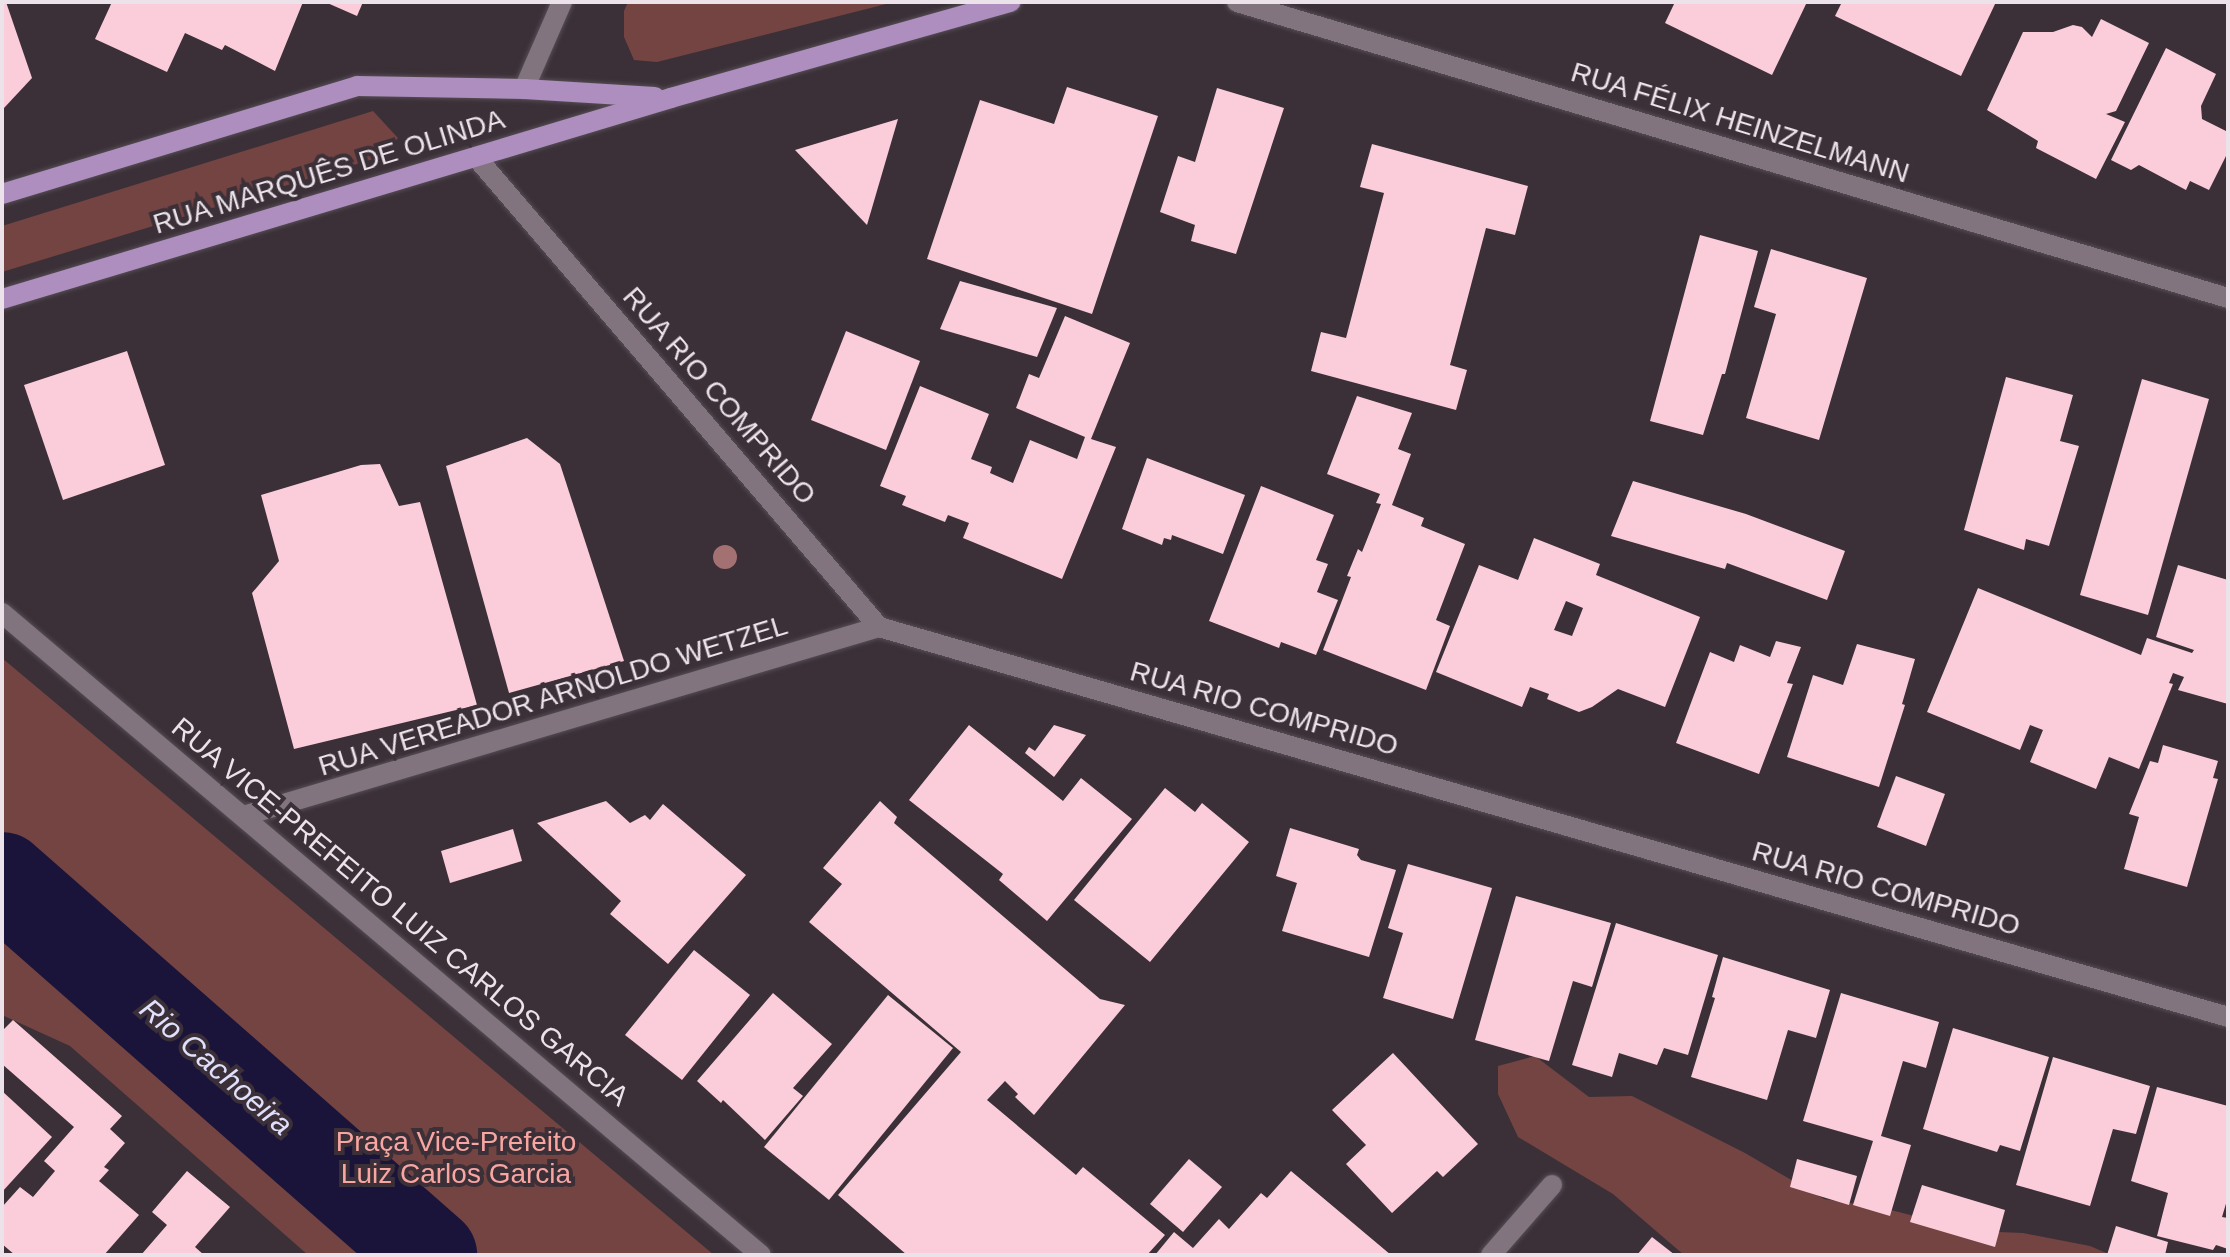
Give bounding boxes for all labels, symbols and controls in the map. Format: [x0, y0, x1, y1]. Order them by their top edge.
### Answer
street label: RUA FÉLIX HEINZELMANN [1566, 55, 1914, 191]
street label: RUA MARQUÊS DE OLINDA [149, 102, 509, 242]
street label: RUA RIO COMPRIDO [615, 280, 823, 512]
street label: RUA VEREADOR ARNOLDO WETZEL [313, 608, 793, 784]
street label: RUA RIO COMPRIDO [1126, 654, 1402, 764]
street label: RUA VICE-PREFEITO LUIZ CARLOS GARCIA [164, 710, 636, 1114]
street label: RUA RIO COMPRIDO [1748, 834, 2024, 944]
water label: Rio Cachoeira [132, 991, 300, 1143]
park label: Praça Vice-Prefeito Luiz Carlos Garcia [336, 1125, 576, 1191]

